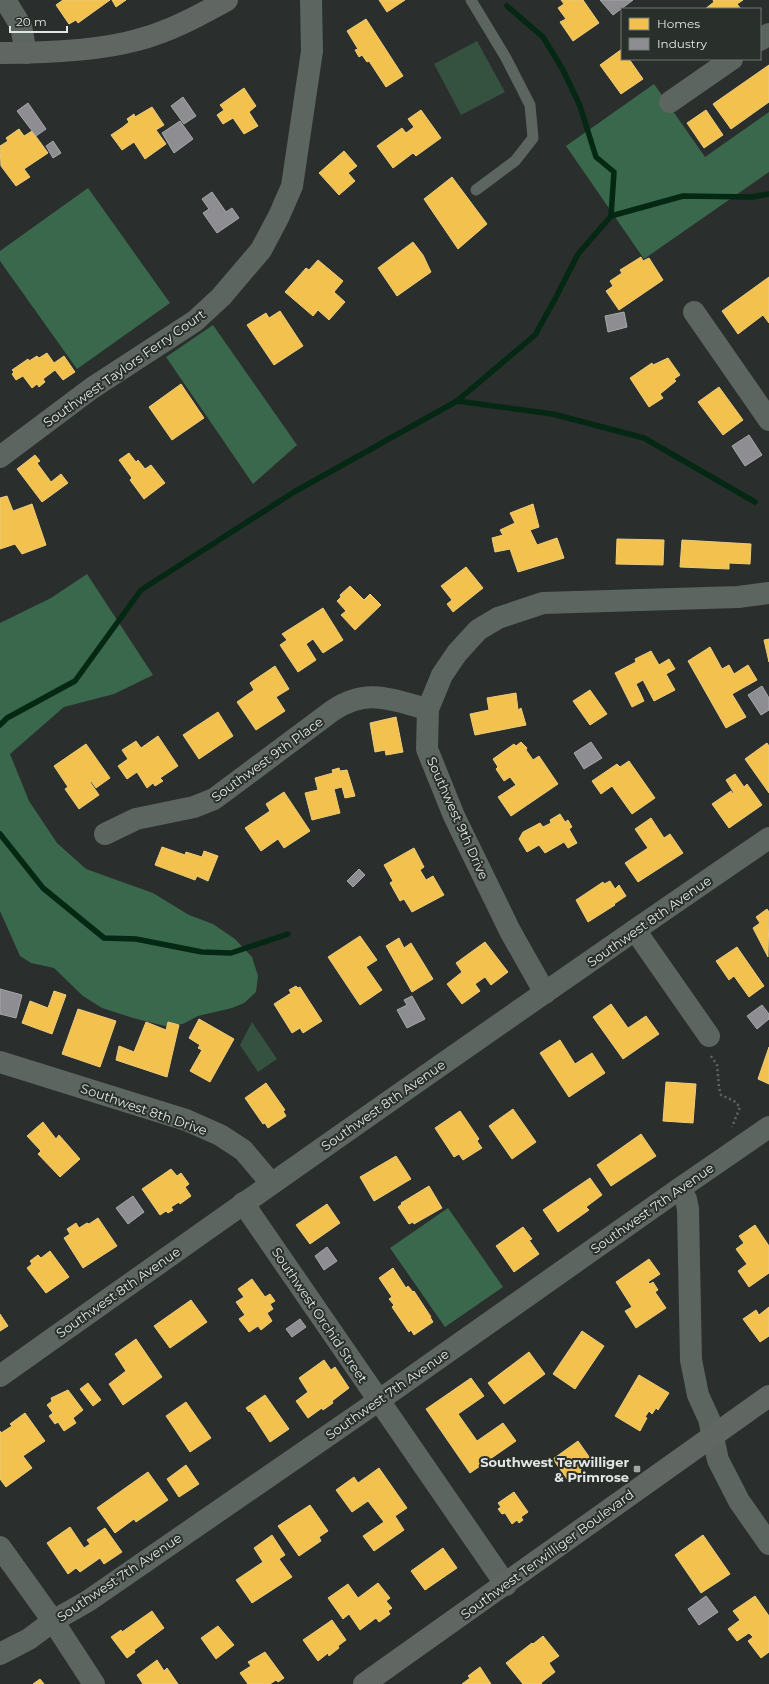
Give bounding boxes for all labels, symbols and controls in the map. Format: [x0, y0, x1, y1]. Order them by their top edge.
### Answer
scale bar [10, 8, 67, 34]
legend [621, 8, 761, 60]
text: 20 m [16, 14, 47, 29]
text: Homes [657, 16, 700, 31]
text: Industry [657, 36, 707, 51]
street label: Southwest Taylors Ferry Court [40, 306, 208, 430]
street label: Southwest 9th Place [208, 713, 326, 805]
street label: Southwest 9th Drive [424, 754, 492, 882]
street label: Southwest 8th Avenue [584, 872, 714, 970]
street label: Southwest 8th Avenue [318, 1056, 448, 1154]
street label: Southwest 8th Drive [79, 1080, 210, 1138]
street label: Southwest 7th Avenue [587, 1159, 717, 1257]
street label: Southwest 8th Avenue [53, 1243, 183, 1341]
street label: Southwest Orchid Street [269, 1244, 371, 1386]
street label: Southwest 7th Avenue [322, 1345, 452, 1443]
place label: Southwest Terwilliger & Primrose [480, 1454, 629, 1485]
marker: Southwest Terwilliger & Primrose [632, 1464, 642, 1474]
street label: Southwest Terwilliger Boulevard [457, 1486, 637, 1622]
street label: Southwest 7th Avenue [54, 1529, 184, 1625]

